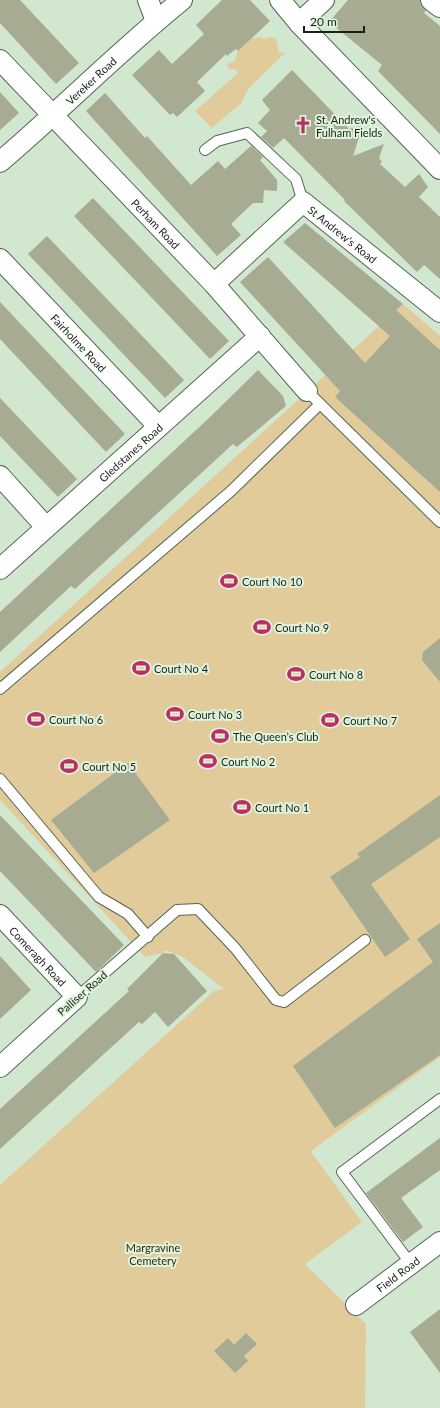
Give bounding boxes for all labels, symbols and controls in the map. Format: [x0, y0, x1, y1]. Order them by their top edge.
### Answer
scale bar [304, 8, 364, 34]
text: 20 m [310, 14, 337, 29]
street label: Vereker Road [63, 54, 119, 107]
place label: St. Andrew's Fulham Fields [316, 113, 382, 139]
church icon: St. Andrew's Fulham Fields [293, 115, 313, 135]
street label: Perham Road [129, 196, 183, 251]
street label: St Andrew's Road [306, 202, 380, 265]
street label: Fairholme Road [49, 311, 109, 374]
street label: Gledstanes Road [96, 420, 165, 484]
sports icon: Court No 10 [219, 571, 239, 591]
place label: Court No 10 [242, 575, 303, 588]
sports icon: Court No 9 [252, 617, 272, 637]
place label: Court No 9 [275, 621, 329, 634]
sports icon: Court No 4 [131, 658, 151, 678]
place label: Court No 4 [154, 662, 209, 675]
sports icon: Court No 8 [286, 664, 306, 684]
place label: Court No 8 [309, 668, 363, 681]
sports icon: Court No 3 [165, 704, 185, 724]
place label: Court No 3 [188, 708, 242, 721]
sports icon: Court No 6 [26, 709, 46, 729]
sports icon: Court No 7 [320, 710, 340, 730]
place label: Court No 6 [49, 713, 103, 726]
place label: Court No 7 [343, 714, 397, 727]
sports icon: The Queen’s Club [210, 726, 230, 746]
place label: The Queen’s Club [233, 730, 319, 743]
sports icon: Court No 2 [198, 751, 218, 771]
place label: Court No 2 [221, 755, 275, 768]
sports icon: Court No 5 [59, 756, 79, 776]
place label: Court No 5 [82, 760, 136, 773]
sports icon: Court No 1 [232, 797, 252, 817]
place label: Court No 1 [255, 801, 309, 814]
street label: Comeragh Road [7, 923, 69, 988]
street label: Palliser Road [55, 968, 109, 1018]
park label: Margravine Cemetery [126, 1241, 181, 1267]
street label: Field Road [373, 1253, 422, 1294]

